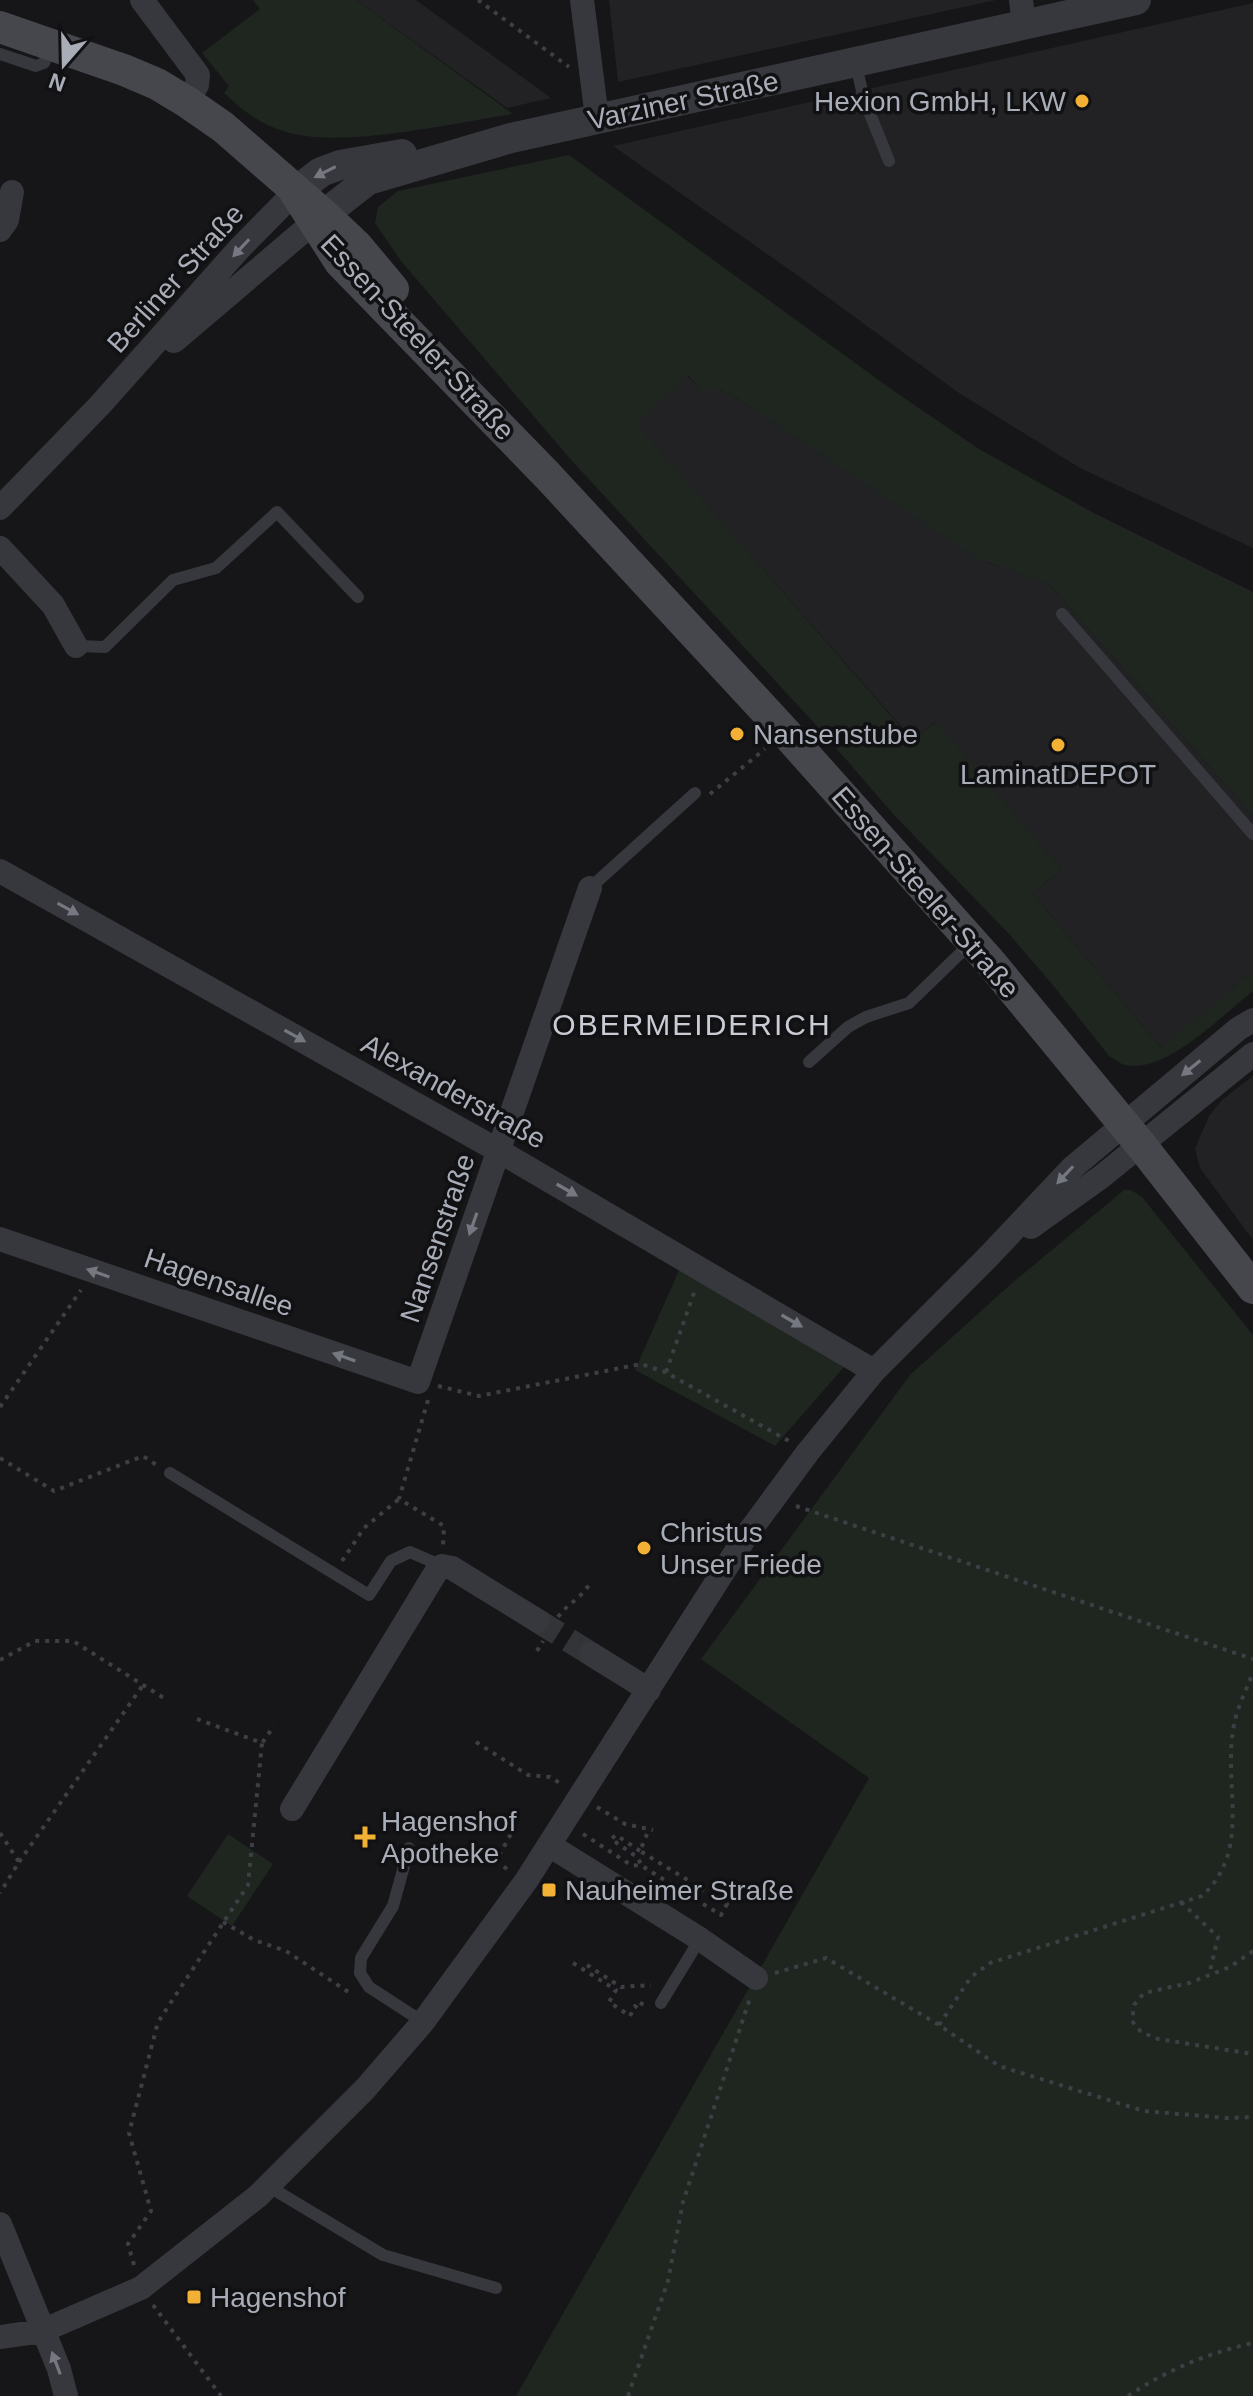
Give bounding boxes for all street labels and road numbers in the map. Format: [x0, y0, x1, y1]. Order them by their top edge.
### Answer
street label: Varziner Straße [585, 65, 781, 136]
street label: Berliner Straße [101, 198, 250, 359]
street label: Essen-Steeler-Straße [314, 228, 521, 446]
street label: Essen-Steeler-Straße [826, 781, 1026, 1004]
street label: Alexanderstraße [356, 1028, 551, 1155]
street label: Nansenstraße [394, 1150, 481, 1326]
street label: Hagensallee [140, 1242, 297, 1322]

